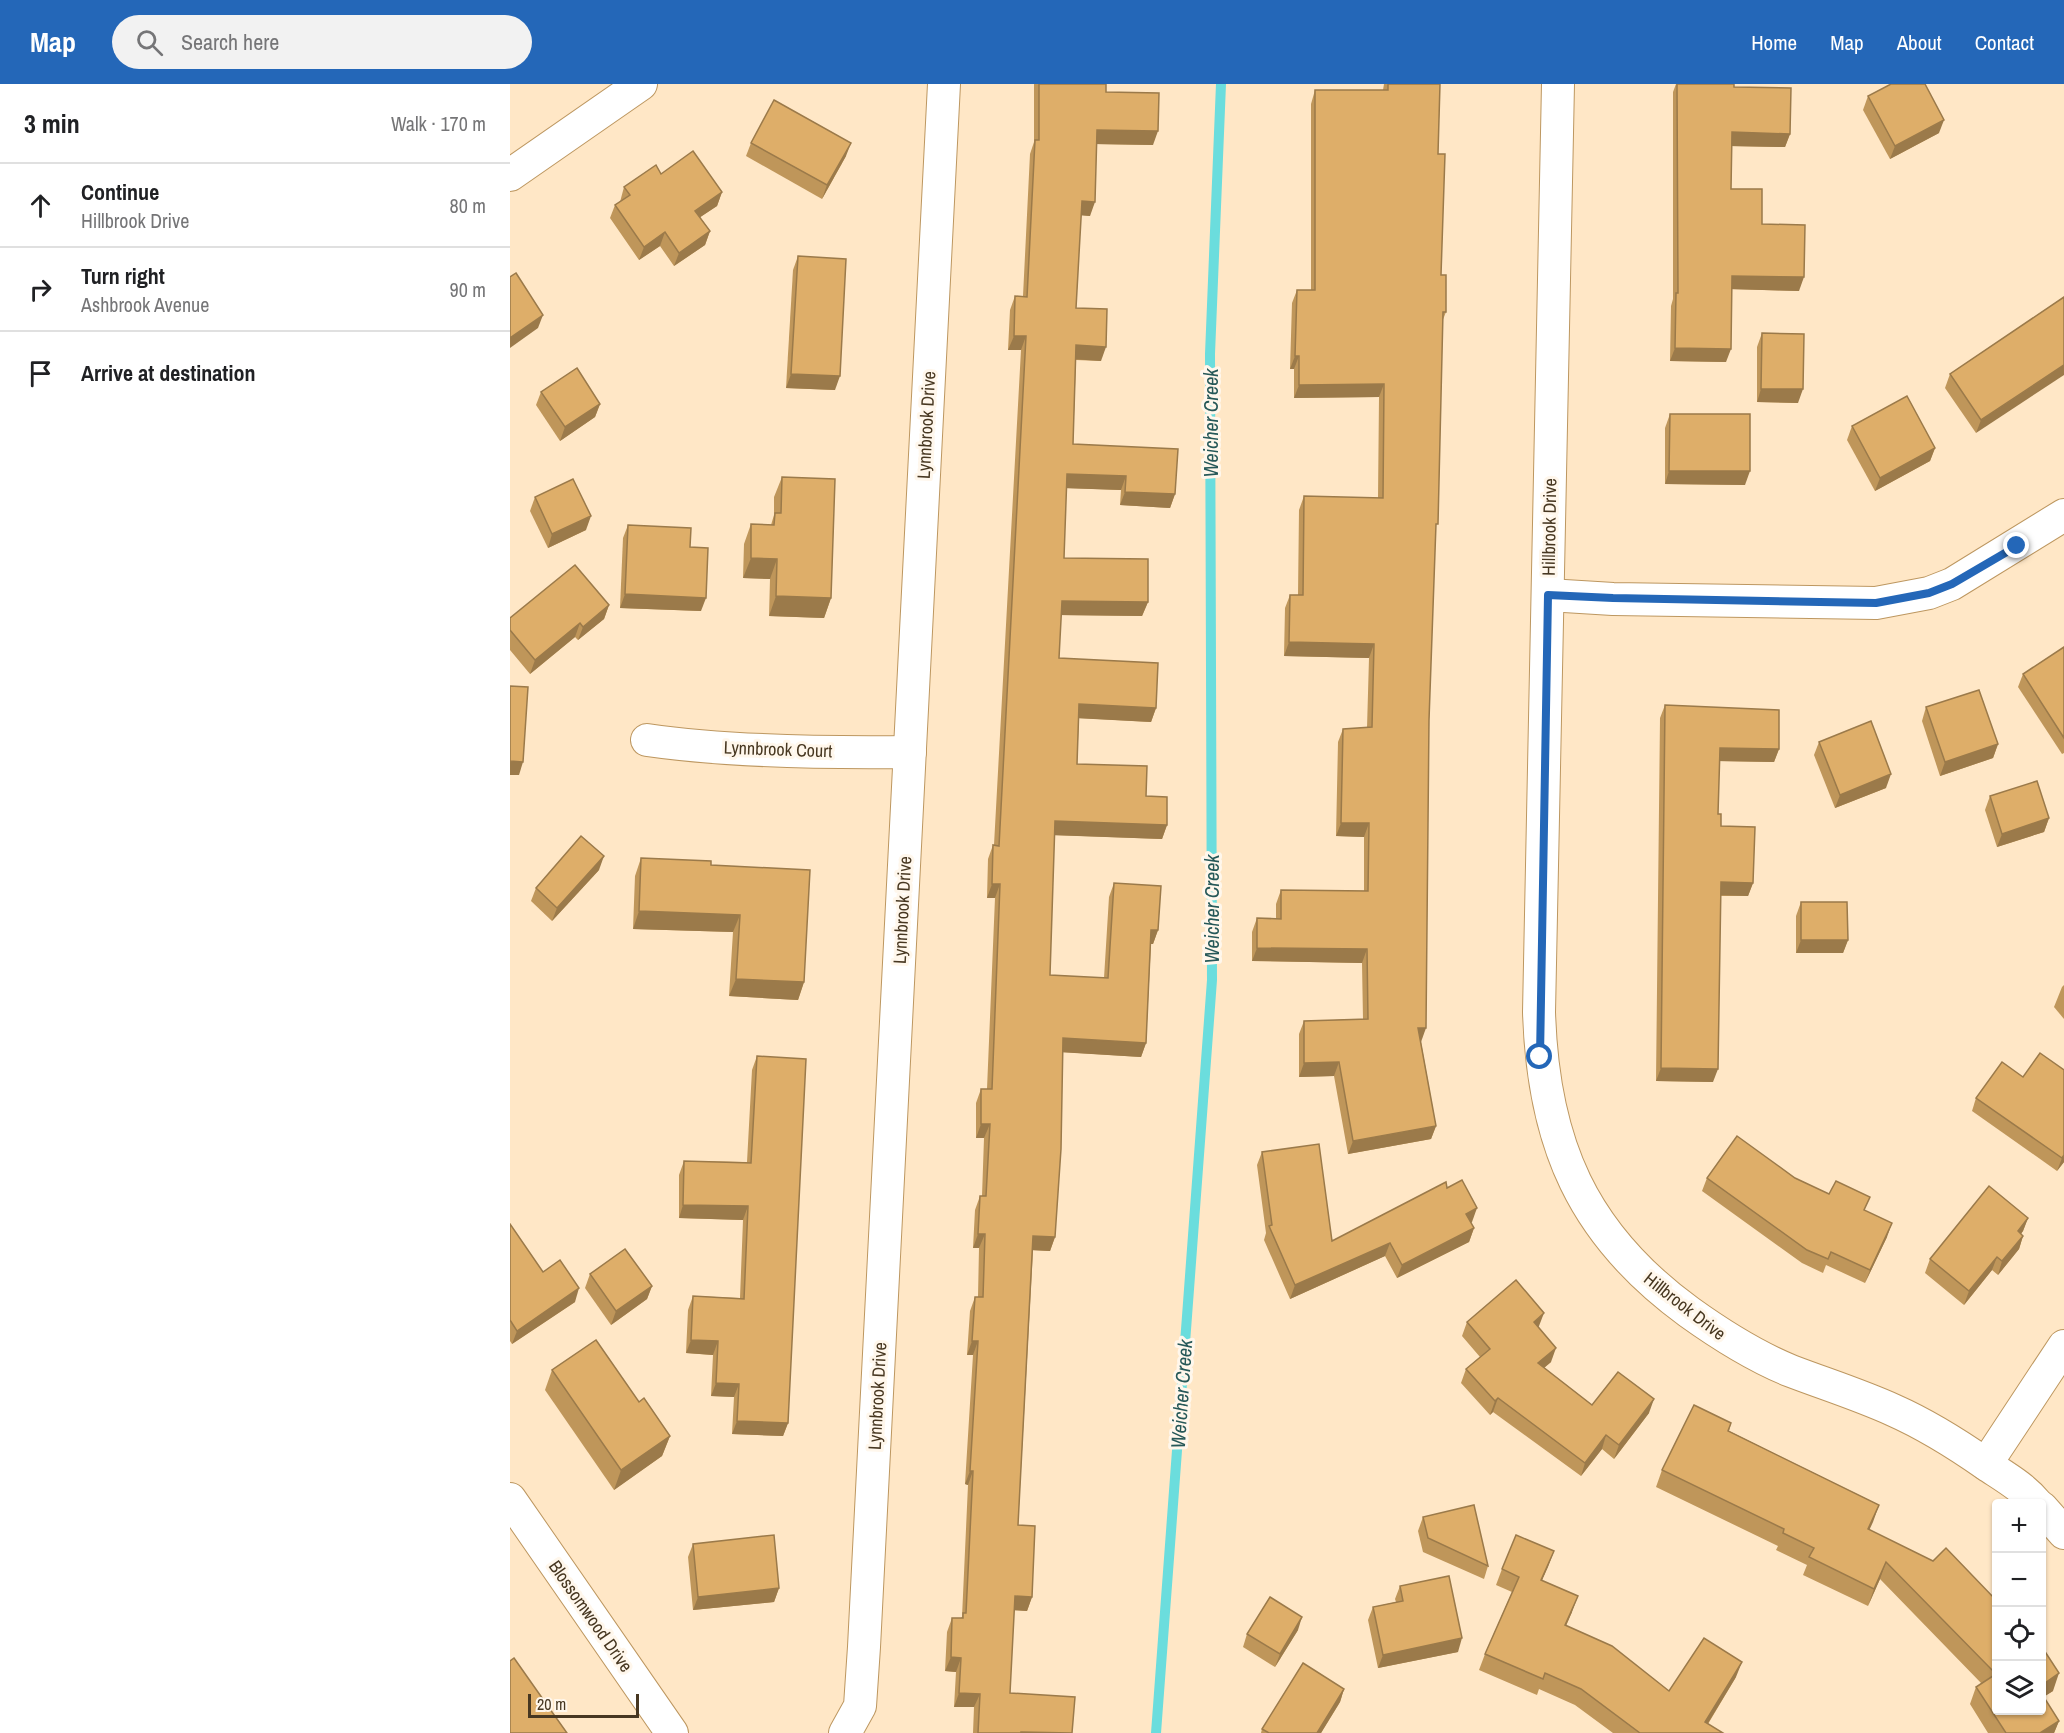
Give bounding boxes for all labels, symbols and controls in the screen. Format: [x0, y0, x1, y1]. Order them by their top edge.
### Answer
search box [112, 15, 532, 69]
text: Map [30, 23, 76, 61]
icon: search [133, 26, 166, 59]
text: Search here [181, 27, 279, 57]
text: Home [1751, 28, 1797, 57]
text: Map [1830, 28, 1864, 57]
text: About [1897, 28, 1942, 57]
text: Contact [1975, 28, 2034, 57]
text: 3 min [24, 106, 80, 141]
text: Walk · 170 m [391, 110, 486, 137]
text: Continue [81, 177, 159, 207]
icon: ahead [24, 189, 57, 222]
text: 80 m [450, 192, 486, 219]
text: Hillbrook Drive [81, 207, 189, 234]
text: Turn right [81, 261, 165, 291]
icon: right [24, 273, 57, 306]
text: 90 m [450, 276, 486, 303]
text: Ashbrook Avenue [81, 291, 209, 318]
icon: arrive [24, 357, 57, 390]
text: Arrive at destination [81, 358, 255, 388]
water label: Weicher Creek [1197, 368, 1224, 478]
street label: Lynnbrook Drive [911, 371, 941, 479]
street label: Hillbrook Drive [1536, 478, 1562, 576]
route end [2003, 532, 2029, 558]
street label: Lynnbrook Court [723, 735, 833, 763]
water label: Weicher Creek [1198, 854, 1225, 964]
street label: Lynnbrook Drive [887, 856, 917, 964]
route start [1526, 1043, 1552, 1069]
street label: Hillbrook Drive [1639, 1266, 1731, 1346]
water label: Weicher Creek [1164, 1338, 1198, 1449]
street label: Lynnbrook Drive [862, 1342, 892, 1450]
map controls [1992, 1499, 2046, 1715]
button: + [1992, 1499, 2046, 1553]
button: − [1992, 1553, 2046, 1607]
street label: Blossomwood Drive [543, 1555, 639, 1677]
button: locate [1992, 1607, 2046, 1661]
button: layers [1992, 1661, 2046, 1715]
scale bar [528, 1691, 639, 1718]
text: 20 m [537, 1693, 566, 1715]

